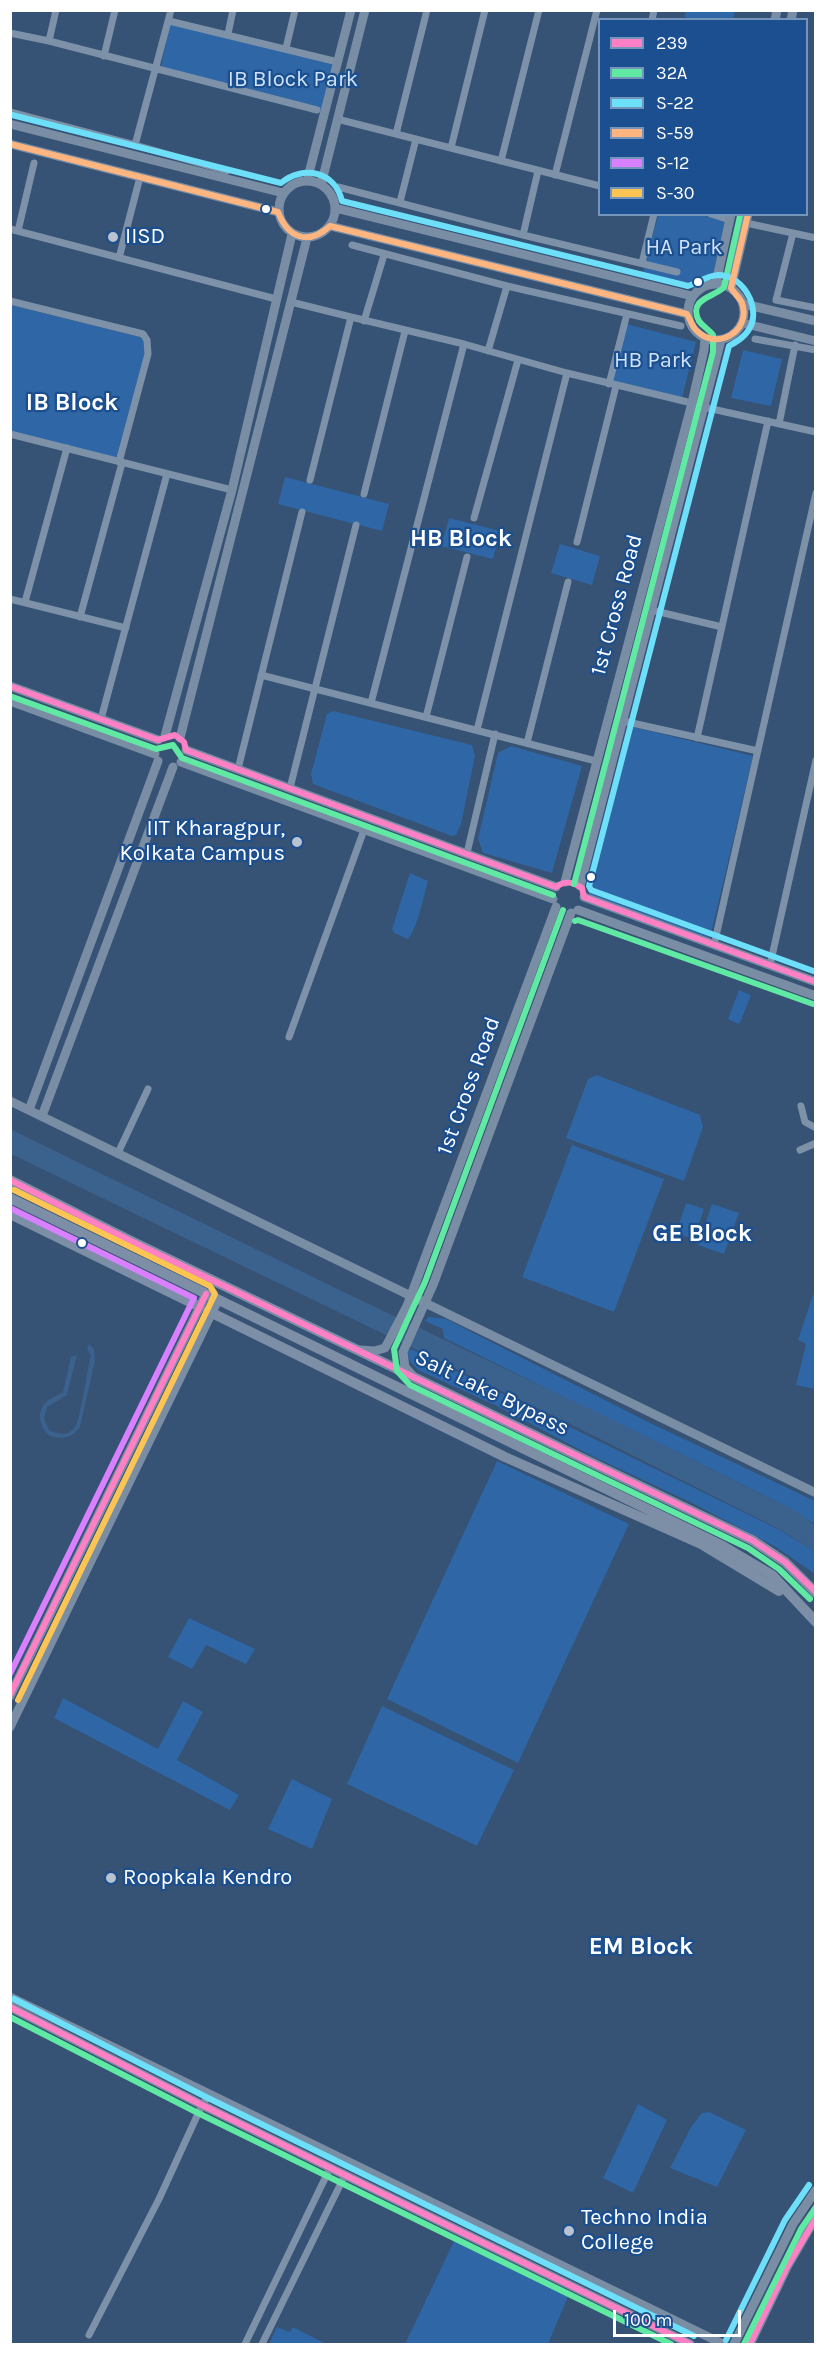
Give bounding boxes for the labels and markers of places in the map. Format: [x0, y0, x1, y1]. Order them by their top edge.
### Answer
unlabelled marker [260, 203, 272, 215]
place label: IISD [125, 224, 165, 250]
marker: IISD [106, 230, 120, 244]
unlabelled marker [692, 276, 704, 288]
place label: IIT Kharagpur, Kolkata Campus [119, 816, 285, 867]
marker: IIT Kharagpur, Kolkata Campus [290, 835, 304, 849]
unlabelled marker [585, 871, 597, 883]
unlabelled marker [76, 1237, 88, 1249]
place label: Roopkala Kendro [123, 1865, 292, 1891]
marker: Roopkala Kendro [104, 1871, 118, 1885]
place label: Techno India College [581, 2205, 708, 2256]
marker: Techno India College [562, 2224, 576, 2238]

